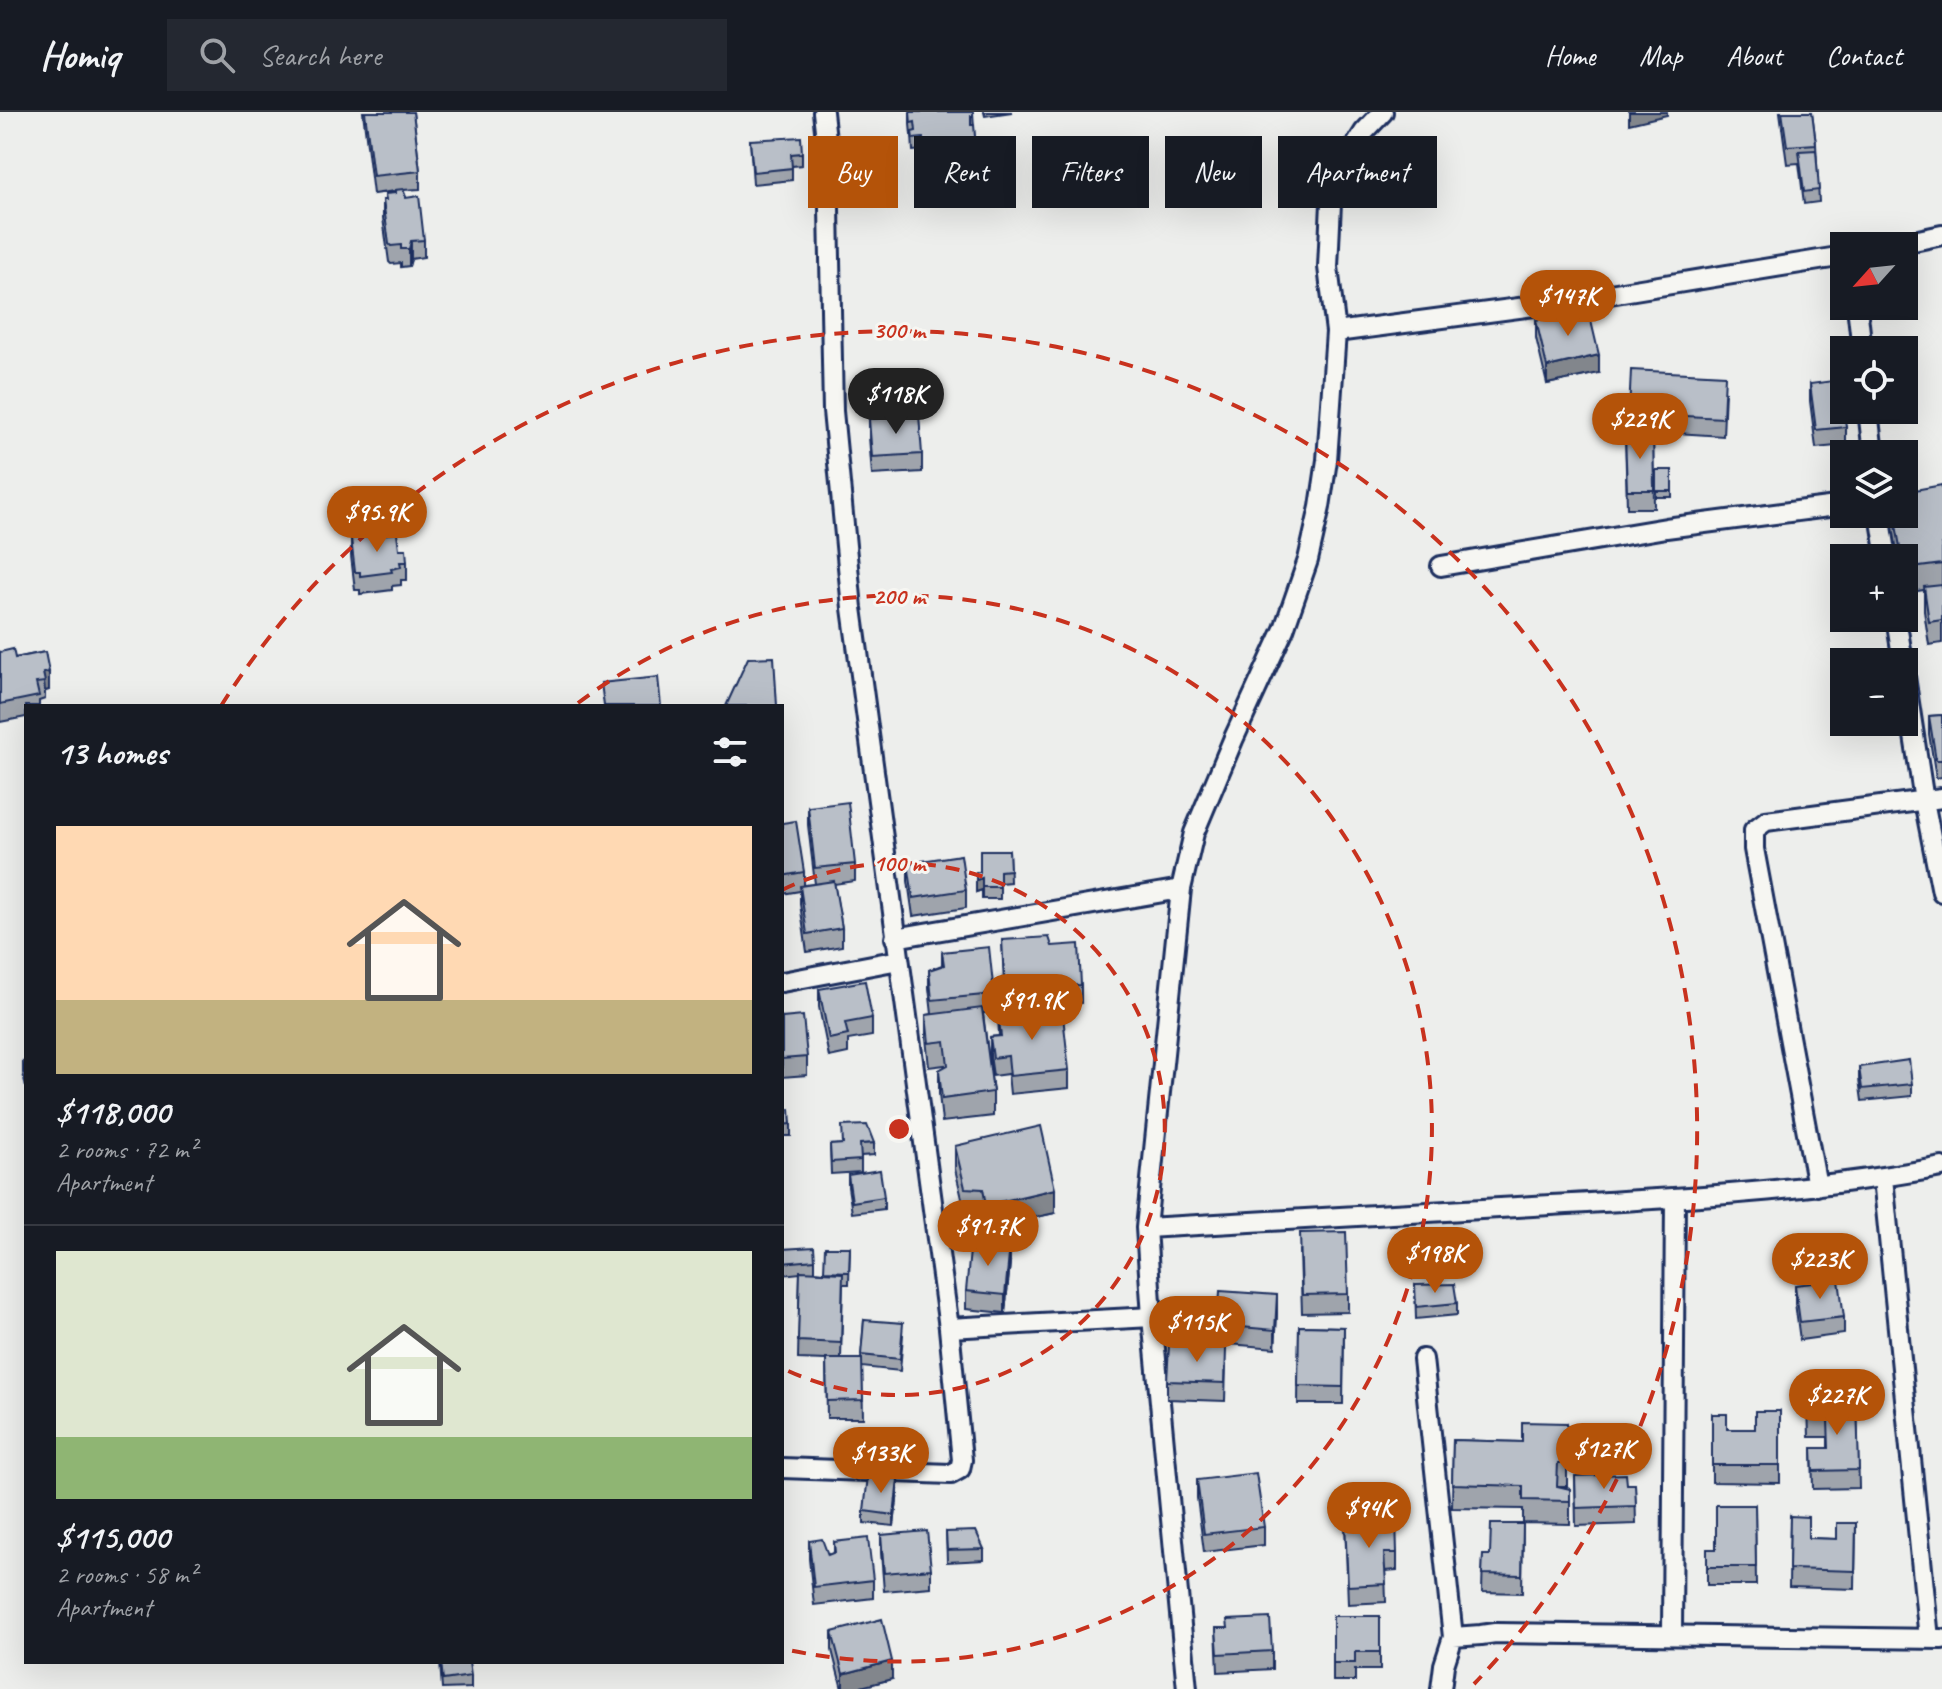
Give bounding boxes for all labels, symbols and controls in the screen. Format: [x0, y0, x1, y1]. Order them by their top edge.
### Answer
search box [167, 19, 727, 91]
text: Homiq [40, 32, 119, 79]
icon: search [195, 33, 239, 77]
text: Search here [259, 36, 381, 74]
text: Home [1545, 38, 1595, 73]
text: Map [1639, 38, 1682, 73]
text: About [1726, 38, 1782, 73]
text: Contact [1826, 38, 1902, 73]
chip: Buy [808, 136, 898, 208]
chip: Rent [914, 136, 1016, 208]
chip: Filters [1032, 136, 1149, 208]
chip: New [1165, 136, 1262, 208]
chip: Apartment [1278, 136, 1437, 208]
north arrow [1830, 232, 1918, 320]
map controls [1830, 232, 1918, 736]
pin: $147K [1512, 270, 1624, 338]
text: $147K [1538, 279, 1598, 312]
text: 300 m [873, 315, 927, 345]
button: locate [1830, 336, 1918, 424]
pin: $118K [840, 368, 952, 436]
text: $118K [866, 377, 926, 410]
pin: $229K [1584, 393, 1696, 461]
text: $229K [1610, 402, 1670, 435]
button: layers [1830, 440, 1918, 528]
pin: $95.9K [312, 486, 442, 554]
text: $95.9K [345, 495, 409, 528]
button: + [1830, 544, 1918, 632]
text: 200 m [873, 581, 927, 611]
button: − [1830, 648, 1918, 736]
icon: filters [708, 730, 752, 774]
text: 13 homes [56, 731, 167, 774]
text: 100 m [873, 848, 927, 878]
icon: home [332, 878, 476, 1022]
pin: $91.9K [967, 974, 1097, 1042]
text: $91.9K [1000, 983, 1064, 1016]
text: $118,000 [56, 1090, 170, 1133]
centre of rings [885, 1115, 913, 1143]
text: 2 rooms · 72 m² [56, 1133, 197, 1166]
text: Apartment [56, 1166, 152, 1199]
pin: $91.7K [923, 1200, 1053, 1268]
text: $91.7K [956, 1209, 1020, 1242]
pin: $198K [1379, 1227, 1491, 1295]
pin: $223K [1764, 1233, 1876, 1301]
text: $198K [1405, 1236, 1465, 1269]
text: $223K [1790, 1242, 1850, 1275]
pin: $115K [1141, 1296, 1253, 1364]
icon: home [332, 1303, 476, 1447]
text: $115K [1167, 1305, 1227, 1338]
pin: $227K [1781, 1369, 1893, 1437]
text: $227K [1807, 1378, 1867, 1411]
pin: $127K [1548, 1423, 1660, 1491]
pin: $133K [825, 1427, 937, 1495]
text: $127K [1574, 1432, 1634, 1465]
text: $133K [851, 1436, 911, 1469]
pin: $94K [1322, 1482, 1416, 1550]
text: $94K [1345, 1491, 1393, 1524]
text: $115,000 [56, 1515, 169, 1558]
text: 2 rooms · 58 m² [56, 1558, 197, 1591]
text: Apartment [56, 1591, 152, 1624]

